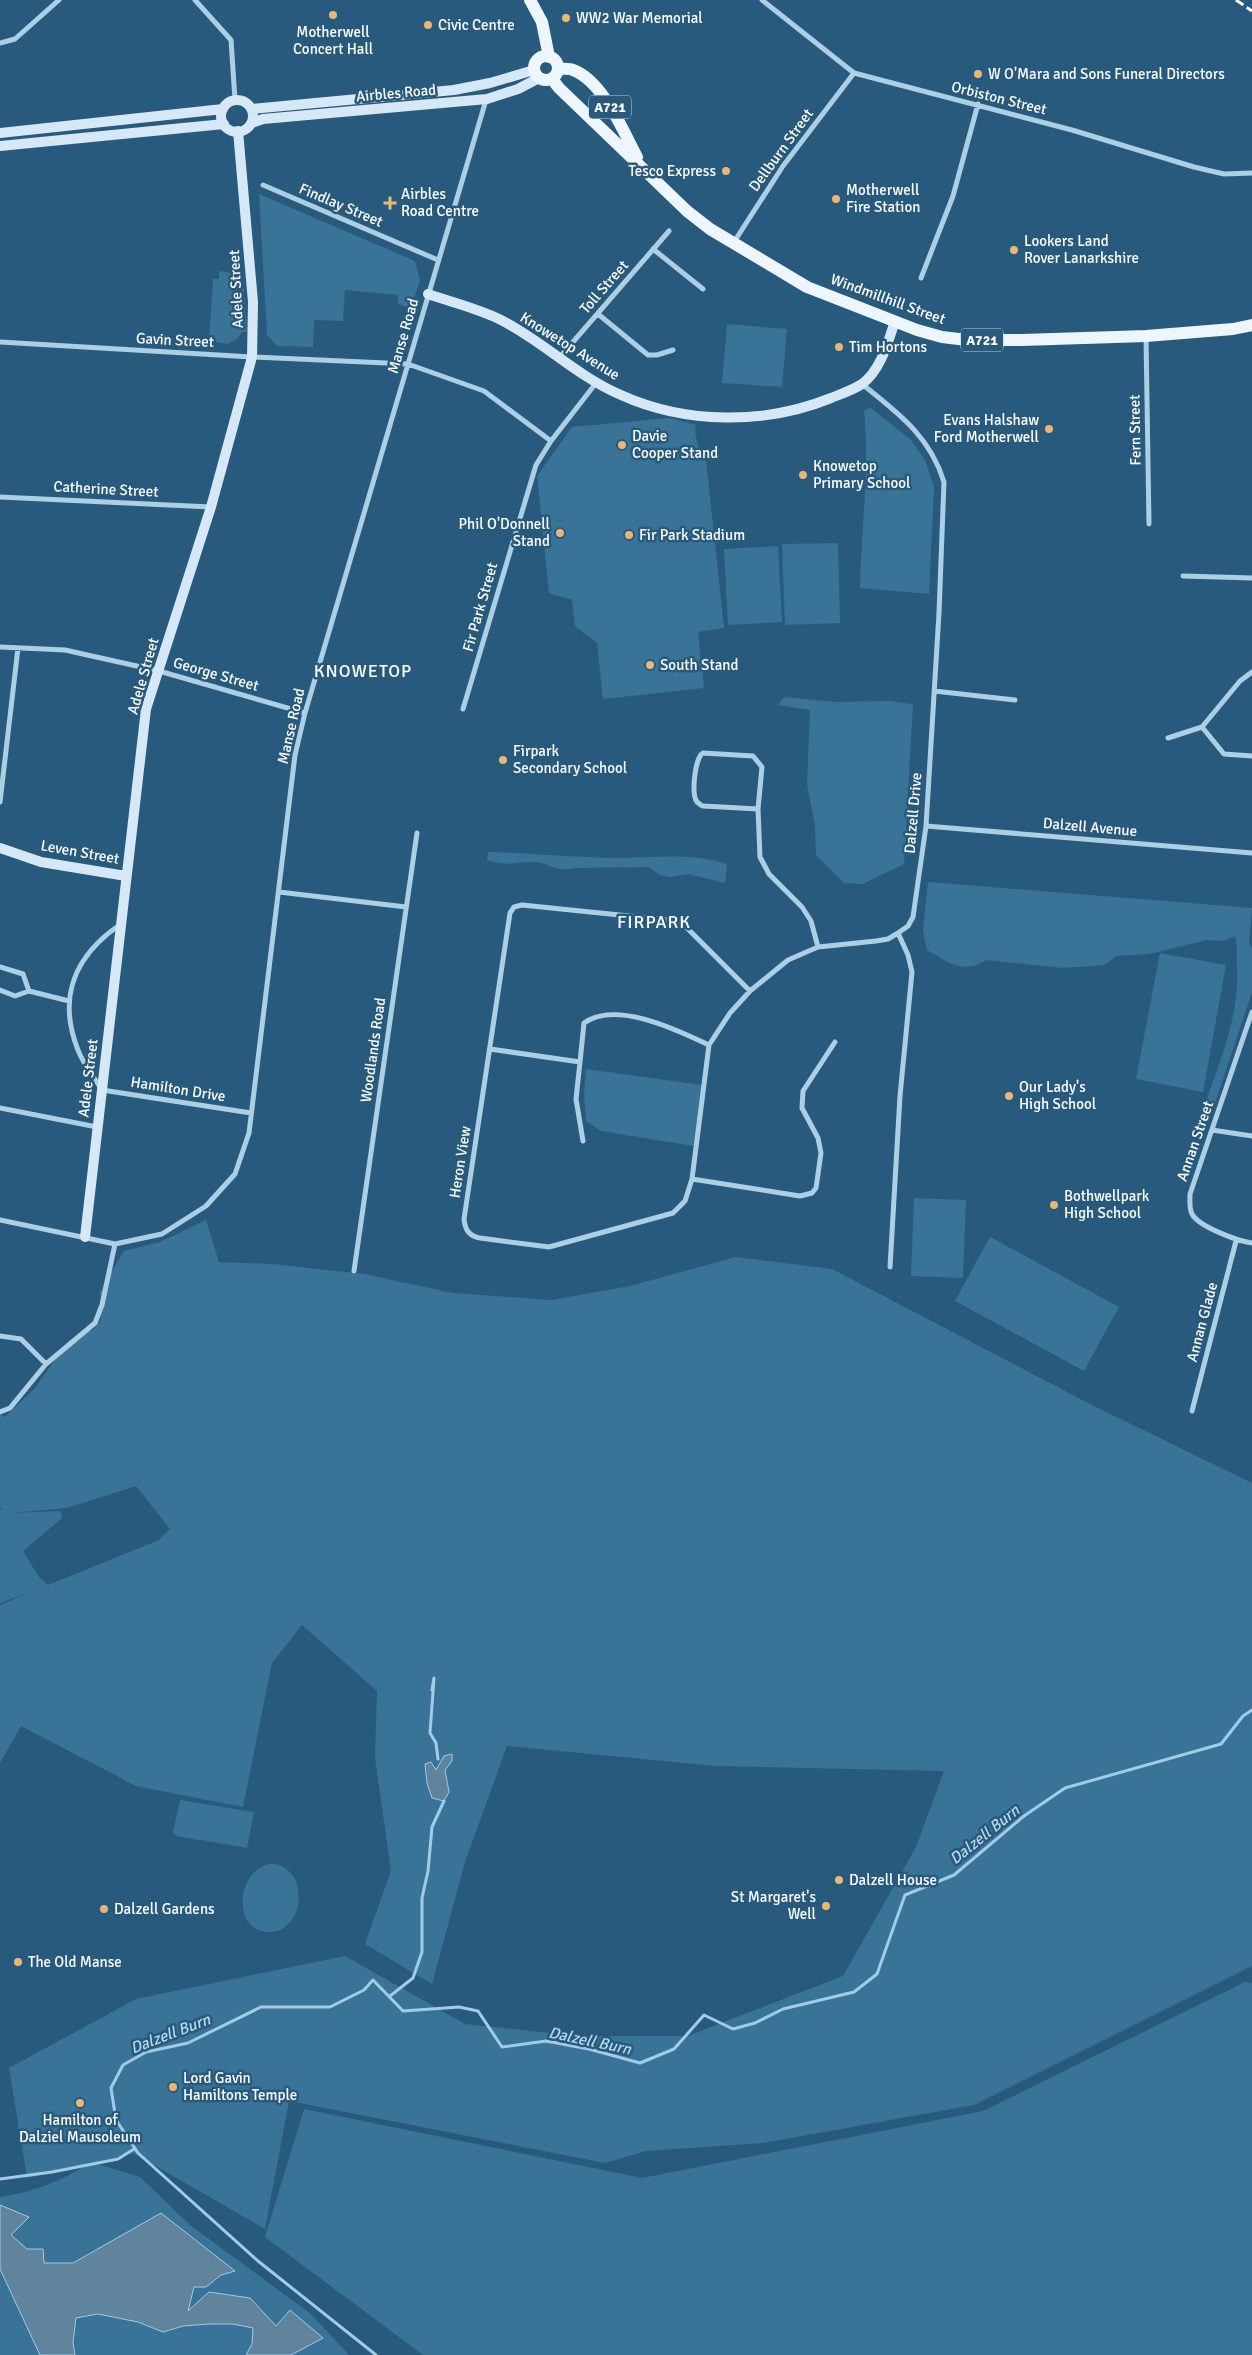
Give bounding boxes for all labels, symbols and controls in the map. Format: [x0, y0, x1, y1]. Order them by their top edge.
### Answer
marker: Motherwell Concert Hall [327, 9, 339, 21]
place label: WW2 War Memorial [576, 9, 703, 27]
marker: WW2 War Memorial [560, 12, 572, 24]
place label: Civic Centre [438, 16, 515, 34]
marker: Civic Centre [422, 19, 434, 31]
place label: Motherwell Concert Hall [293, 23, 373, 58]
place label: W O'Mara and Sons Funeral Directors [988, 65, 1225, 83]
marker: W O'Mara and Sons Funeral Directors [972, 68, 984, 80]
street label: Orbiston Street [950, 77, 1048, 119]
street label: Airbles Road [355, 81, 437, 105]
road number: A721 [589, 95, 631, 118]
street label: Dellburn Street [745, 105, 817, 195]
place label: Tesco Express [629, 162, 716, 180]
marker: Tesco Express [720, 165, 732, 177]
street label: Findlay Street [296, 179, 386, 231]
place label: Motherwell Fire Station [846, 181, 920, 216]
place label: Airbles Road Centre [401, 185, 479, 220]
marker: Motherwell Fire Station [830, 193, 842, 205]
marker: Airbles Road Centre [383, 196, 397, 210]
place label: Lookers Land Rover Lanarkshire [1024, 232, 1139, 267]
marker: Lookers Land Rover Lanarkshire [1008, 244, 1020, 256]
street label: Adele Street [225, 249, 247, 329]
street label: Toll Street [576, 257, 632, 317]
street label: Windmillhill Street [828, 270, 948, 328]
street label: Manse Road [384, 296, 422, 376]
street label: Knowetop Avenue [517, 308, 623, 384]
road number: A721 [961, 328, 1003, 352]
street label: Gavin Street [135, 329, 215, 351]
place label: Tim Hortons [849, 338, 928, 356]
marker: Tim Hortons [833, 341, 845, 353]
street label: Fern Street [1125, 394, 1145, 466]
place label: Evans Halshaw Ford Motherwell [934, 411, 1039, 446]
marker: Evans Halshaw Ford Motherwell [1043, 423, 1055, 435]
place label: Davie Cooper Stand [632, 427, 718, 462]
marker: Davie Cooper Stand [616, 439, 628, 451]
place label: Knowetop Primary School [813, 457, 910, 492]
marker: Knowetop Primary School [797, 469, 809, 481]
street label: Catherine Street [53, 477, 159, 501]
place label: Phil O'Donnell Stand [459, 515, 550, 550]
place label: Fir Park Stadium [639, 526, 745, 544]
marker: Phil O'Donnell Stand [554, 527, 566, 539]
marker: Fir Park Stadium [623, 529, 635, 541]
street label: Fir Park Street [459, 560, 501, 654]
street label: Adele Street [124, 636, 162, 716]
street label: George Street [171, 653, 261, 695]
place label: South Stand [660, 656, 738, 674]
marker: South Stand [644, 659, 656, 671]
district label: KNOWETOP [314, 660, 412, 682]
street label: Manse Road [274, 686, 308, 766]
place label: Firpark Secondary School [513, 742, 627, 777]
marker: Firpark Secondary School [497, 754, 509, 766]
street label: Dalzell Drive [900, 772, 926, 854]
street label: Dalzell Avenue [1042, 814, 1138, 840]
street label: Leven Street [39, 836, 121, 868]
district label: FIRPARK [617, 911, 691, 933]
street label: Woodlands Road [357, 996, 389, 1104]
street label: Adele Street [74, 1038, 102, 1118]
street label: Hamilton Drive [129, 1073, 227, 1105]
place label: Our Lady's High School [1019, 1078, 1096, 1113]
marker: Our Lady's High School [1003, 1090, 1015, 1102]
street label: Annan Street [1173, 1098, 1217, 1184]
street label: Heron View [445, 1124, 475, 1199]
place label: Bothwellpark High School [1064, 1187, 1150, 1222]
marker: Bothwellpark High School [1048, 1199, 1060, 1211]
street label: Annan Glade [1183, 1280, 1221, 1364]
water label: Dalzell Burn [946, 1800, 1025, 1869]
place label: Dalzell House [849, 1871, 937, 1889]
marker: Dalzell House [833, 1874, 845, 1886]
place label: St Margaret's Well [731, 1888, 816, 1923]
place label: Dalzell Gardens [114, 1900, 215, 1918]
marker: St Margaret's Well [820, 1900, 832, 1912]
marker: Dalzell Gardens [98, 1903, 110, 1915]
place label: The Old Manse [28, 1953, 122, 1971]
marker: The Old Manse [12, 1956, 24, 1968]
water label: Dalzell Burn [128, 2009, 214, 2058]
water label: Dalzell Burn [547, 2022, 634, 2060]
place label: Lord Gavin Hamiltons Temple [183, 2069, 297, 2104]
marker: Lord Gavin Hamiltons Temple [167, 2081, 179, 2093]
marker: Hamilton of Dalziel Mausoleum [74, 2097, 86, 2109]
place label: Hamilton of Dalziel Mausoleum [19, 2111, 141, 2146]

